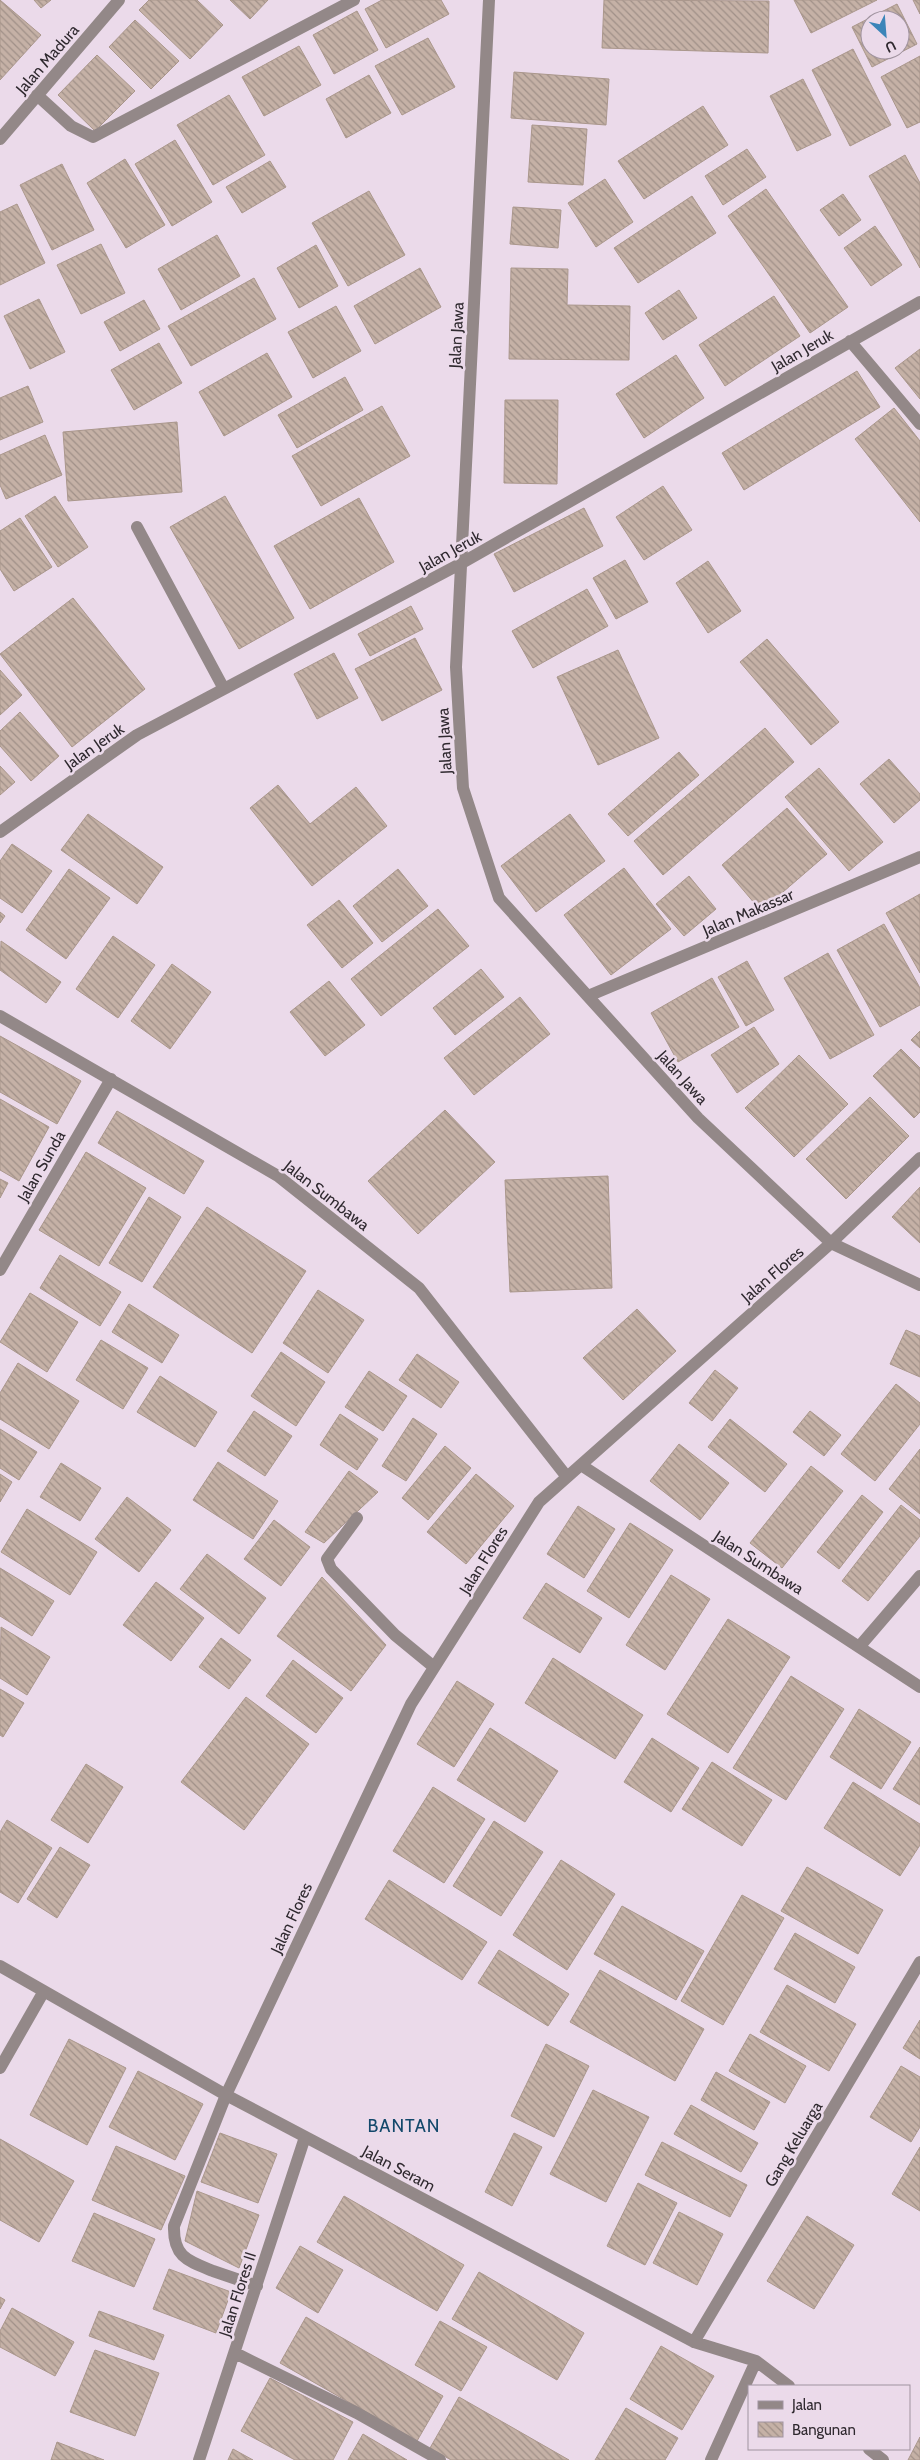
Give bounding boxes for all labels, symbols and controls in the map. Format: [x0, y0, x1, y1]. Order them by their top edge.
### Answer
north arrow [860, 10, 910, 60]
street label: Jalan Madura [11, 20, 83, 99]
text: U [882, 36, 899, 57]
street label: Jalan Jawa [445, 301, 468, 370]
street label: Jalan Jeruk [767, 325, 837, 376]
street label: Jalan Jeruk [415, 526, 485, 577]
street label: Jalan Jawa [433, 707, 456, 776]
street label: Jalan Jeruk [60, 719, 128, 774]
street label: Jalan Makassar [699, 884, 797, 941]
street label: Jalan Jawa [653, 1046, 712, 1109]
street label: Jalan Sunda [13, 1127, 70, 1206]
street label: Jalan Sumbawa [280, 1156, 373, 1235]
street label: Jalan Flores [737, 1242, 808, 1307]
street label: Jalan Flores [455, 1523, 512, 1598]
street label: Jalan Sumbawa [710, 1526, 807, 1599]
street label: Jalan Flores [266, 1879, 316, 1958]
street label: Gang Keluarga [761, 2098, 826, 2190]
district label: BANTAN [368, 2115, 440, 2137]
street label: Jalan Seram [358, 2141, 438, 2196]
street label: Jalan Flores II [215, 2249, 260, 2340]
legend [748, 2385, 910, 2450]
text: Jalan [791, 2396, 822, 2414]
text: Bangunan [792, 2421, 856, 2439]

